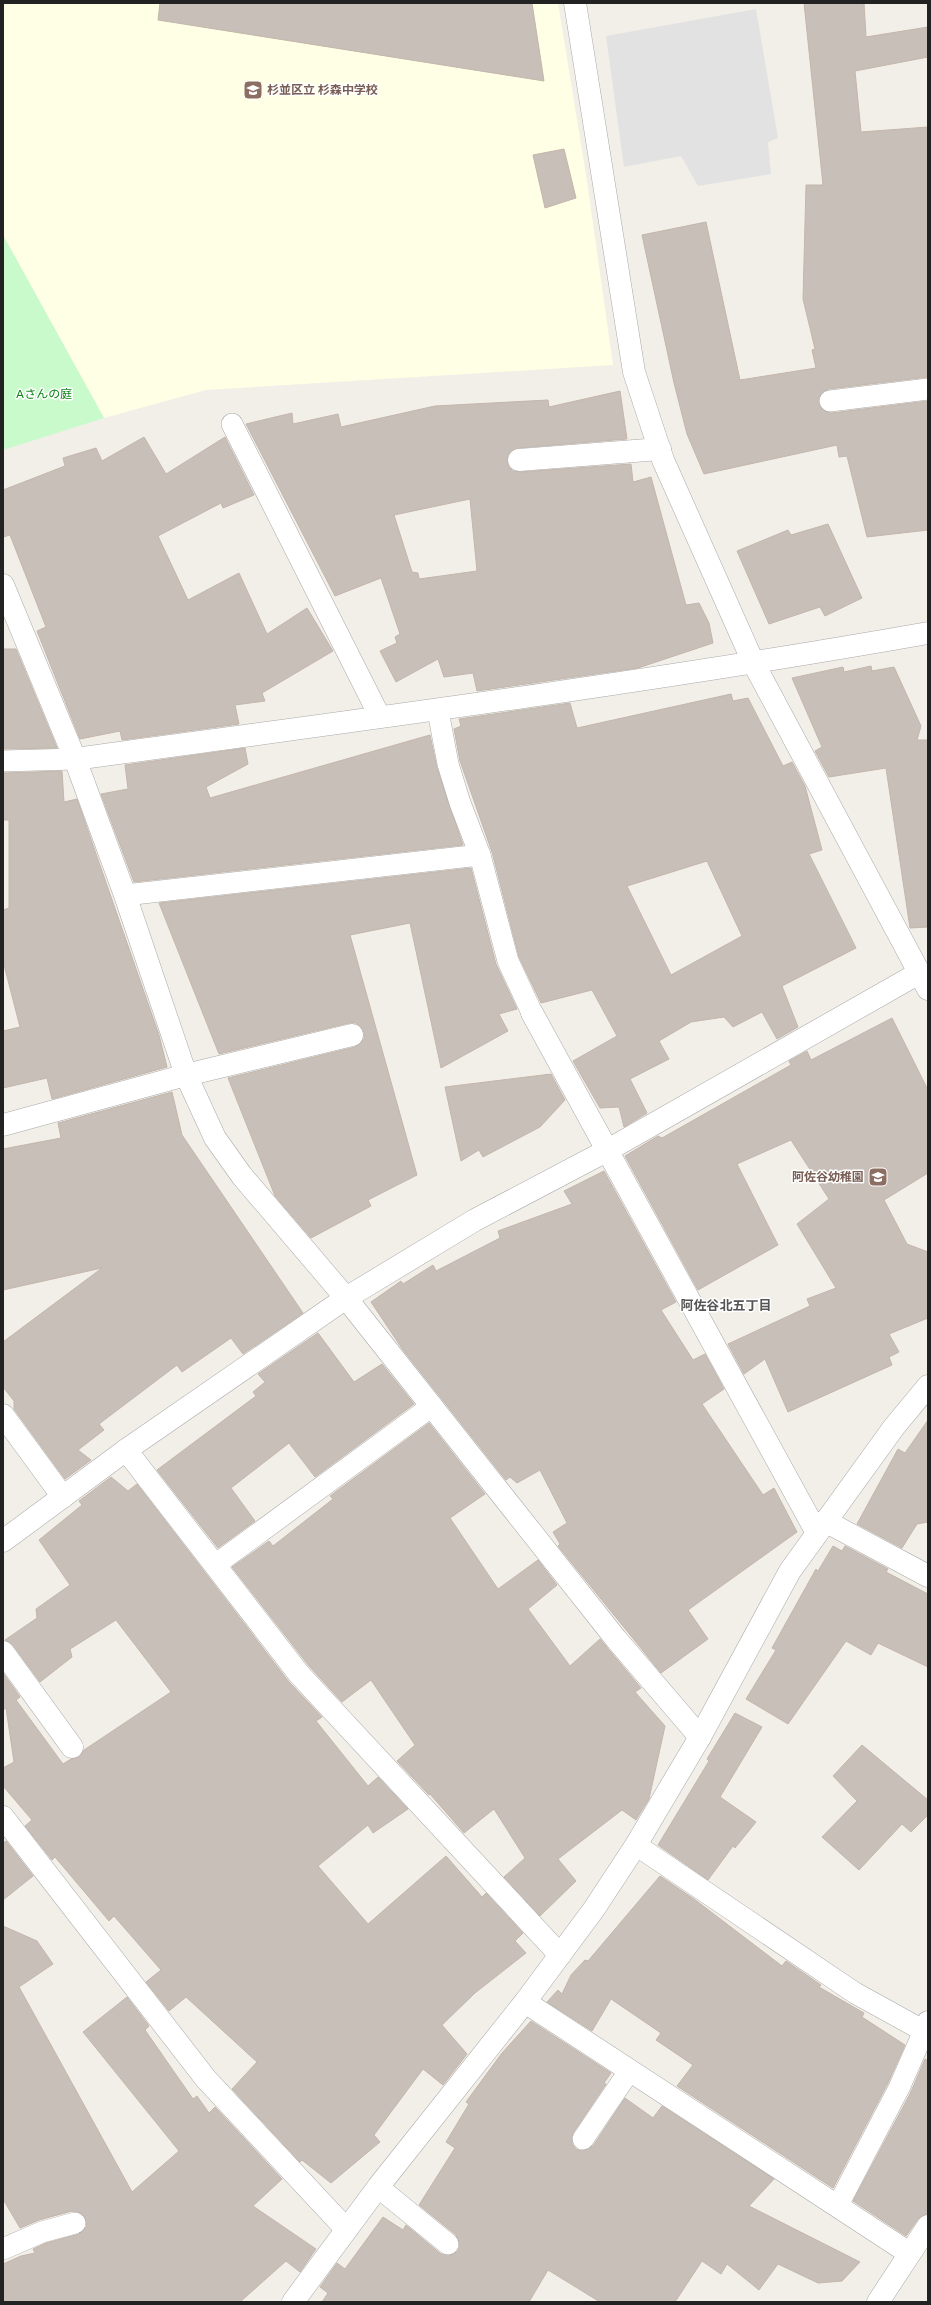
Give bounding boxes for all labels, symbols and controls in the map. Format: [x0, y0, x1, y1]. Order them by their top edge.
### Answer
school or university icon: 杉並区立 杉森中学校 [242, 79, 264, 101]
place label: 杉並区立 杉森中学校 [267, 83, 378, 97]
park label: Aさんの庭 [16, 387, 72, 401]
school or university icon: 阿佐谷幼稚園 [867, 1166, 889, 1188]
place label: 阿佐谷幼稚園 [792, 1170, 864, 1184]
district label: 阿佐谷北五丁目 [680, 1298, 772, 1313]

